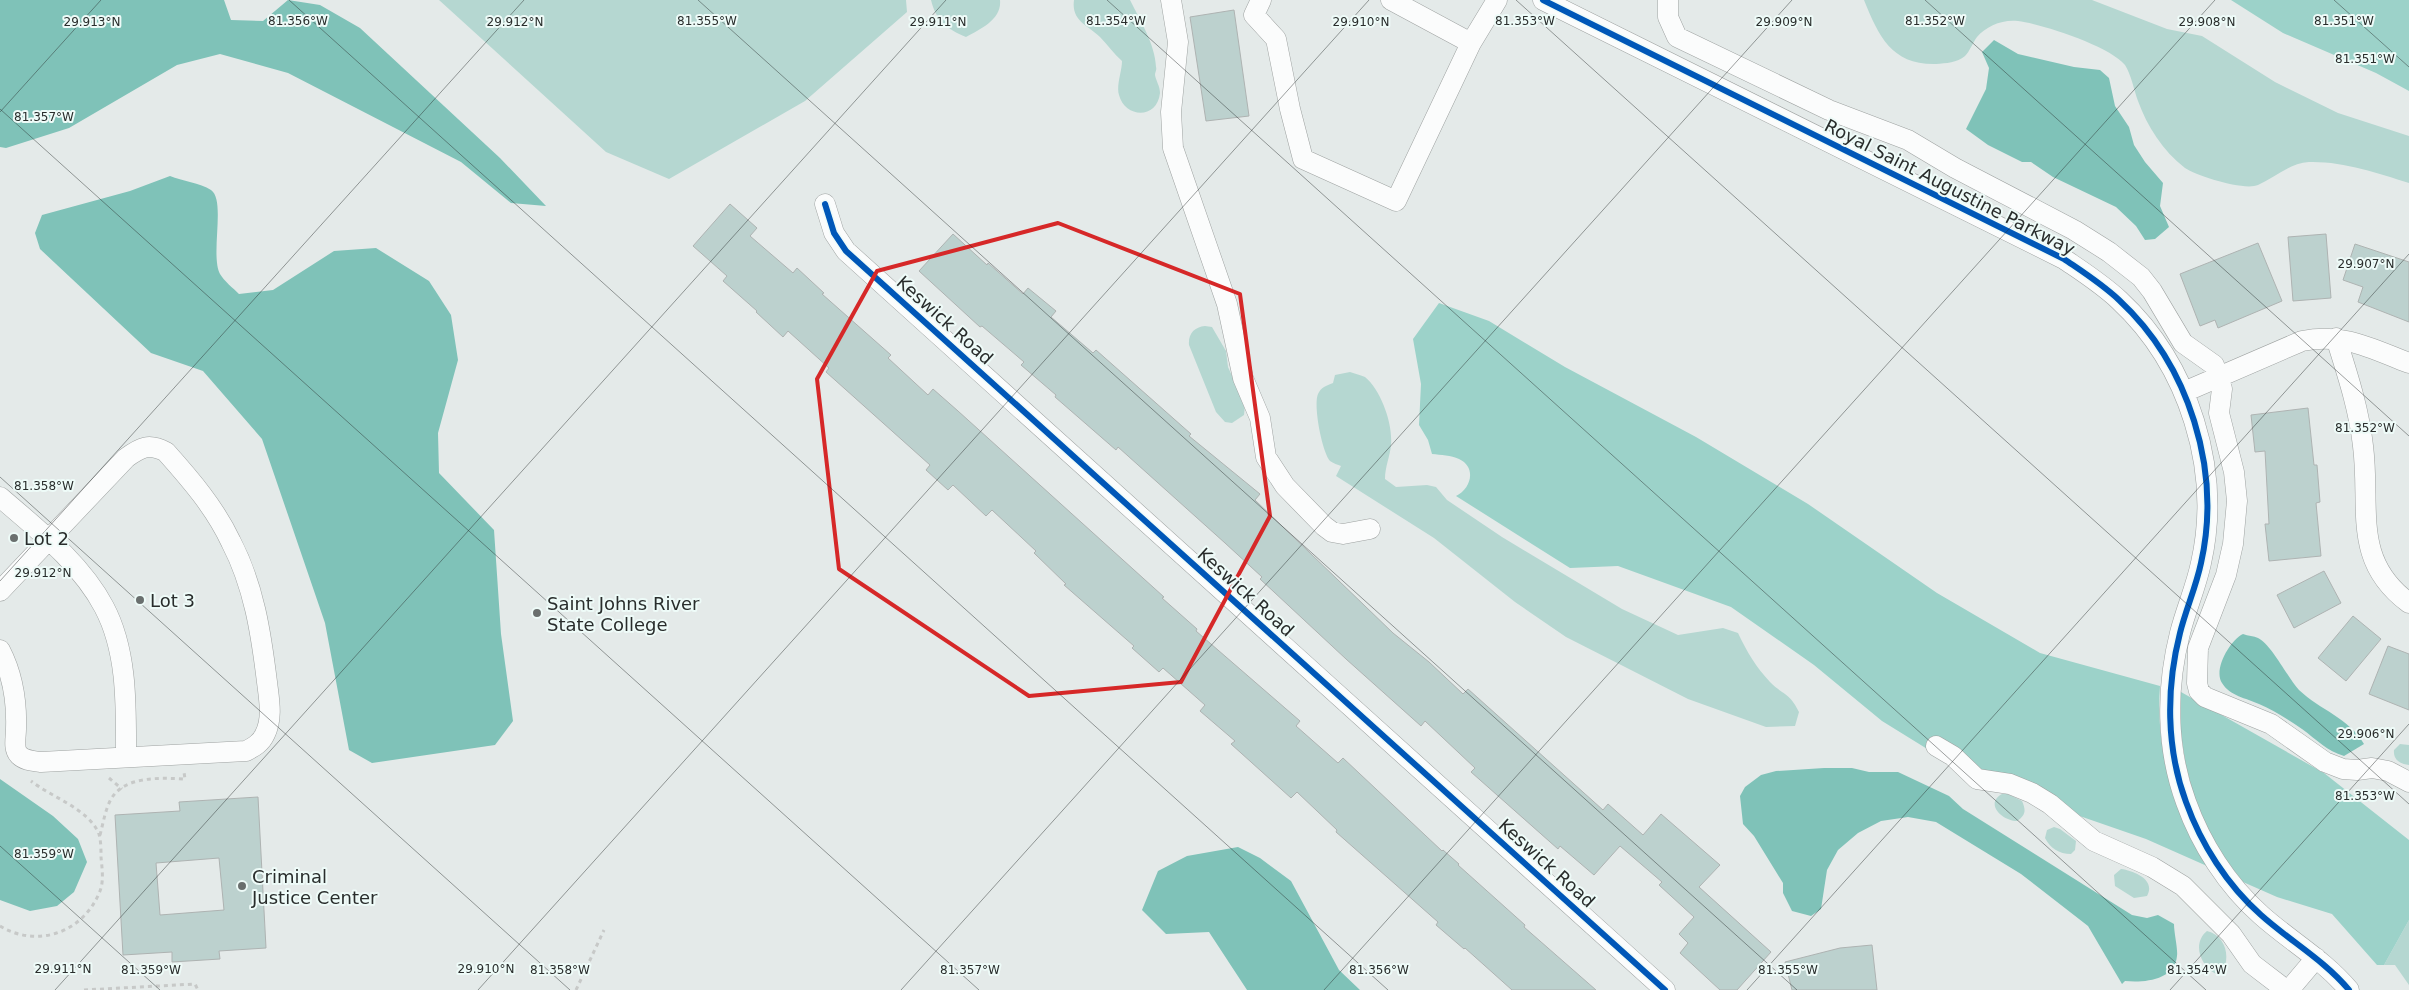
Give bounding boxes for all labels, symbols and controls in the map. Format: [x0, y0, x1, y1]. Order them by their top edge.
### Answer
text: 81.356°W [268, 14, 328, 28]
text: 81.355°W [677, 14, 737, 28]
text: 81.354°W [1086, 14, 1146, 28]
text: 81.353°W [1495, 14, 1555, 28]
text: 81.352°W [1905, 14, 1965, 28]
text: 81.351°W [2314, 14, 2374, 28]
text: 29.913°N [64, 15, 120, 29]
text: 29.912°N [487, 15, 543, 29]
text: 29.911°N [910, 15, 966, 29]
text: 29.910°N [1333, 15, 1389, 29]
text: 29.909°N [1756, 15, 1812, 29]
text: 29.908°N [2179, 15, 2235, 29]
text: 81.351°W [2335, 52, 2395, 66]
text: 81.357°W [14, 110, 74, 124]
street label: Royal Saint Augustine Parkway [1821, 114, 2079, 260]
text: 29.907°N [2338, 257, 2394, 271]
street label: Keswick Road [893, 271, 997, 369]
text: 81.352°W [2335, 421, 2395, 435]
text: 81.358°W [14, 479, 74, 493]
place label: Lot 2 [24, 528, 69, 549]
marker: Lot 2 [8, 532, 20, 544]
street label: Keswick Road [1194, 543, 1298, 641]
text: 29.912°N [15, 566, 71, 580]
place label: Lot 3 [150, 590, 195, 611]
place label: Saint Johns River State College [547, 593, 700, 635]
marker: Lot 3 [134, 594, 146, 606]
marker: Saint Johns River State College [531, 607, 543, 619]
text: 29.906°N [2338, 727, 2394, 741]
text: 81.353°W [2335, 789, 2395, 803]
street label: Keswick Road [1495, 814, 1599, 912]
text: 81.359°W [14, 847, 74, 861]
place label: Criminal Justice Center [251, 866, 378, 908]
marker: Criminal Justice Center [236, 880, 248, 892]
text: 29.911°N [35, 962, 91, 976]
text: 29.910°N [458, 962, 514, 976]
text: 81.359°W [121, 963, 181, 977]
text: 81.358°W [530, 963, 590, 977]
text: 81.357°W [940, 963, 1000, 977]
text: 81.356°W [1349, 963, 1409, 977]
text: 81.355°W [1758, 963, 1818, 977]
text: 81.354°W [2167, 963, 2227, 977]

